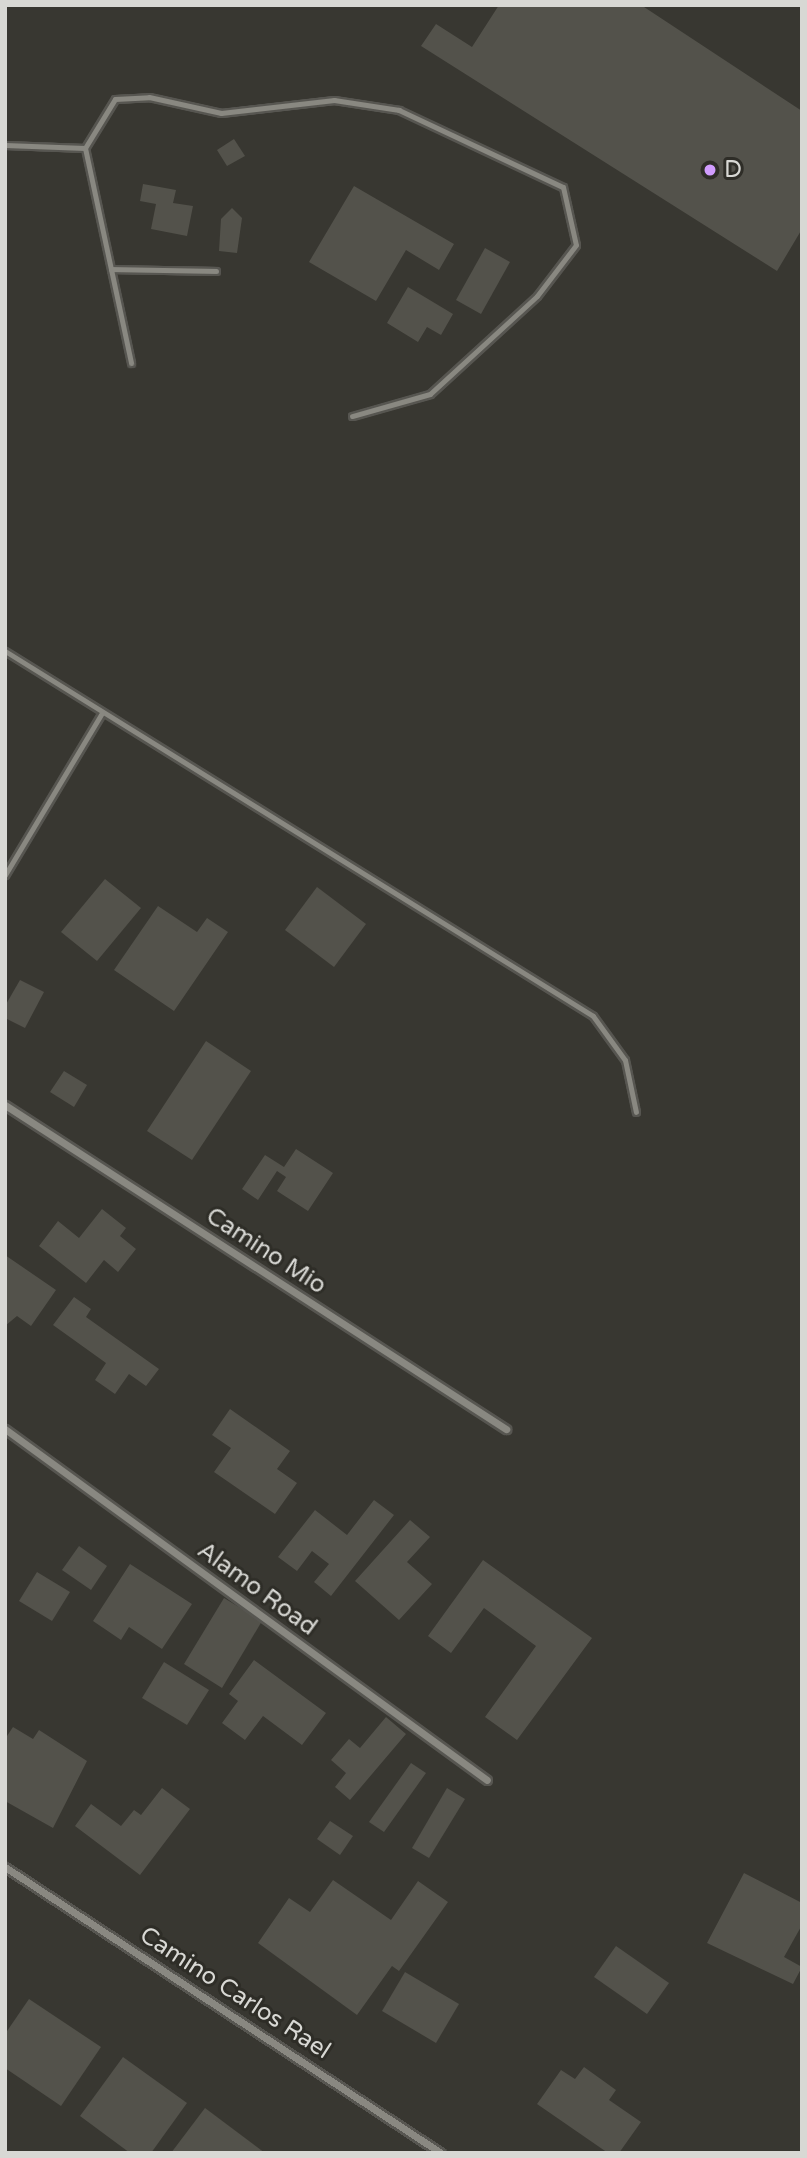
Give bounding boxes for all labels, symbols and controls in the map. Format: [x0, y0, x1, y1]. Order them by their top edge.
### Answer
place label: D [724, 156, 742, 184]
marker: D [702, 162, 718, 178]
street label: Camino Mio [201, 1202, 331, 1300]
street label: Alamo Road [192, 1536, 322, 1642]
street label: Camino Carlos Rael [134, 1921, 336, 2065]

